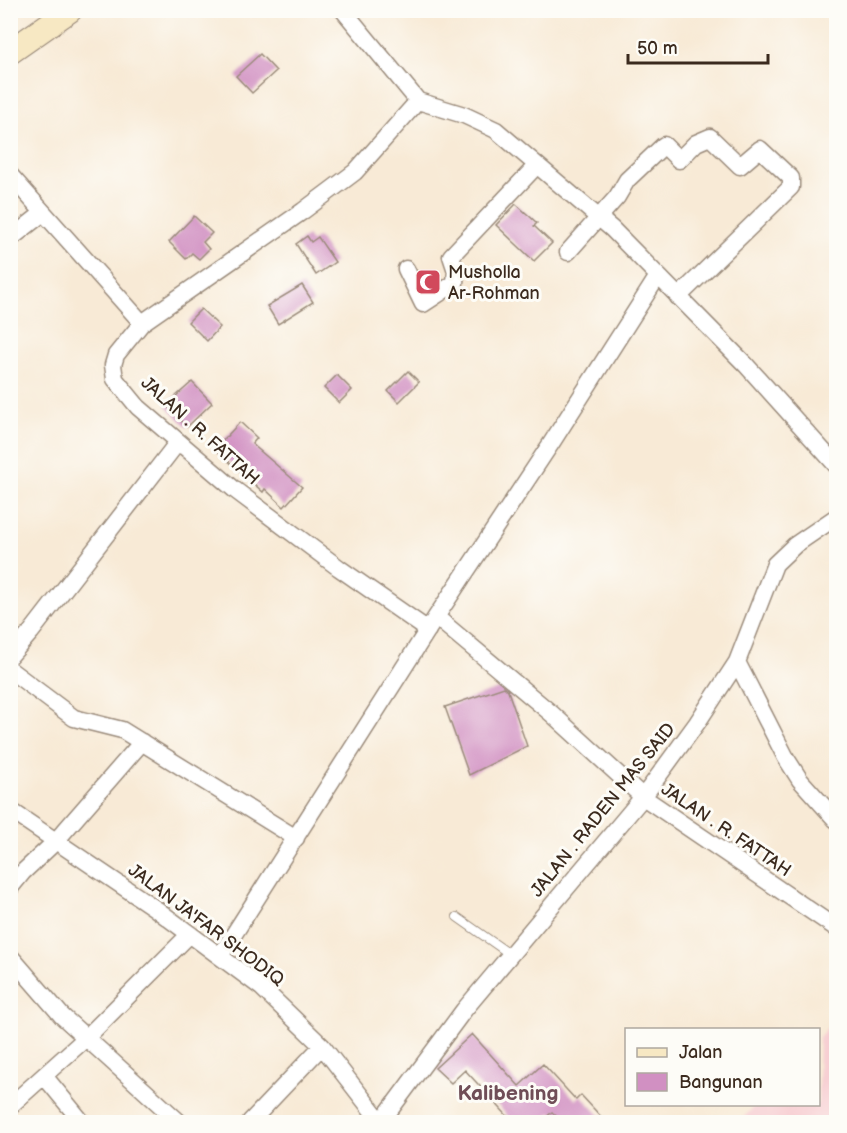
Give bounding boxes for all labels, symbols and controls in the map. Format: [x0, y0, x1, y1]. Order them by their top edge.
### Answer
scale bar [628, 27, 768, 65]
text: 50 m [637, 38, 678, 59]
place label: Musholla Ar-Rohman [448, 262, 540, 304]
mosque icon: Musholla Ar-Rohman [413, 267, 443, 297]
street label: JALAN . R. FATTAH [137, 372, 263, 490]
street label: JALAN . RADEN MAS SAID [526, 719, 680, 901]
street label: JALAN . R. FATTAH [657, 779, 795, 881]
street label: JALAN JA'FAR SHODIQ [124, 860, 288, 990]
legend [625, 1028, 820, 1106]
text: Jalan [679, 1042, 722, 1063]
text: Bangunan [679, 1072, 763, 1093]
district label: Kalibening [458, 1081, 558, 1106]

